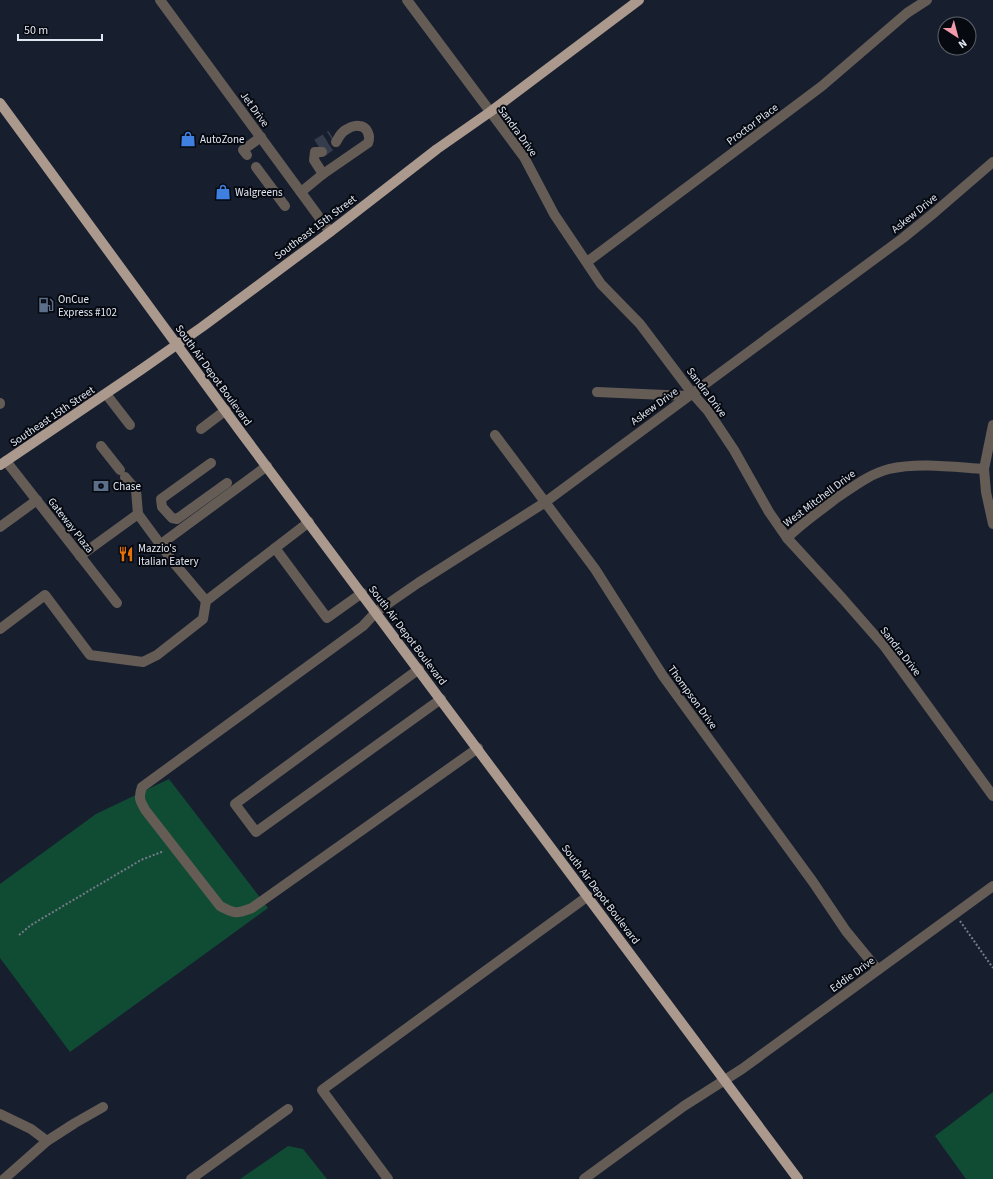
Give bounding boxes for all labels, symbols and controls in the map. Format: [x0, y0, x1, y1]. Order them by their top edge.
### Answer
scale bar [18, 16, 102, 42]
north arrow [937, 16, 977, 56]
text: 50 m [24, 22, 48, 39]
text: N [955, 35, 970, 52]
street label: Jet Drive [237, 89, 273, 130]
street label: Proctor Place [723, 100, 782, 149]
street label: Sandra Drive [494, 103, 541, 160]
shop icon: AutoZone [179, 130, 197, 148]
place label: AutoZone [200, 132, 245, 147]
shop icon: Walgreens [214, 183, 232, 201]
place label: Walgreens [235, 185, 283, 200]
street label: Askew Drive [888, 190, 941, 237]
street label: Southeast 15th Street [271, 191, 360, 263]
place label: OnCue Express #102 [58, 292, 117, 320]
fuel station icon: OnCue Express #102 [37, 296, 55, 314]
street label: South Air Depot Boulevard [172, 322, 255, 429]
street label: Sandra Drive [683, 364, 731, 421]
street label: Southeast 15th Street [7, 382, 98, 450]
street label: Askew Drive [627, 384, 682, 429]
street label: West Mitchell Drive [780, 466, 859, 531]
bank icon: Chase [92, 477, 110, 495]
place label: Chase [113, 479, 141, 494]
street label: Gateway Plaza [44, 494, 97, 556]
place label: Mazzio's Italian Eatery [138, 541, 199, 569]
restaurant icon: Mazzio's Italian Eatery [117, 545, 135, 563]
street label: South Air Depot Boulevard [365, 582, 450, 688]
street label: Sandra Drive [877, 624, 925, 679]
street label: Thompson Drive [664, 662, 721, 733]
street label: South Air Depot Boulevard [558, 841, 643, 947]
street label: Eddie Drive [827, 953, 878, 996]

